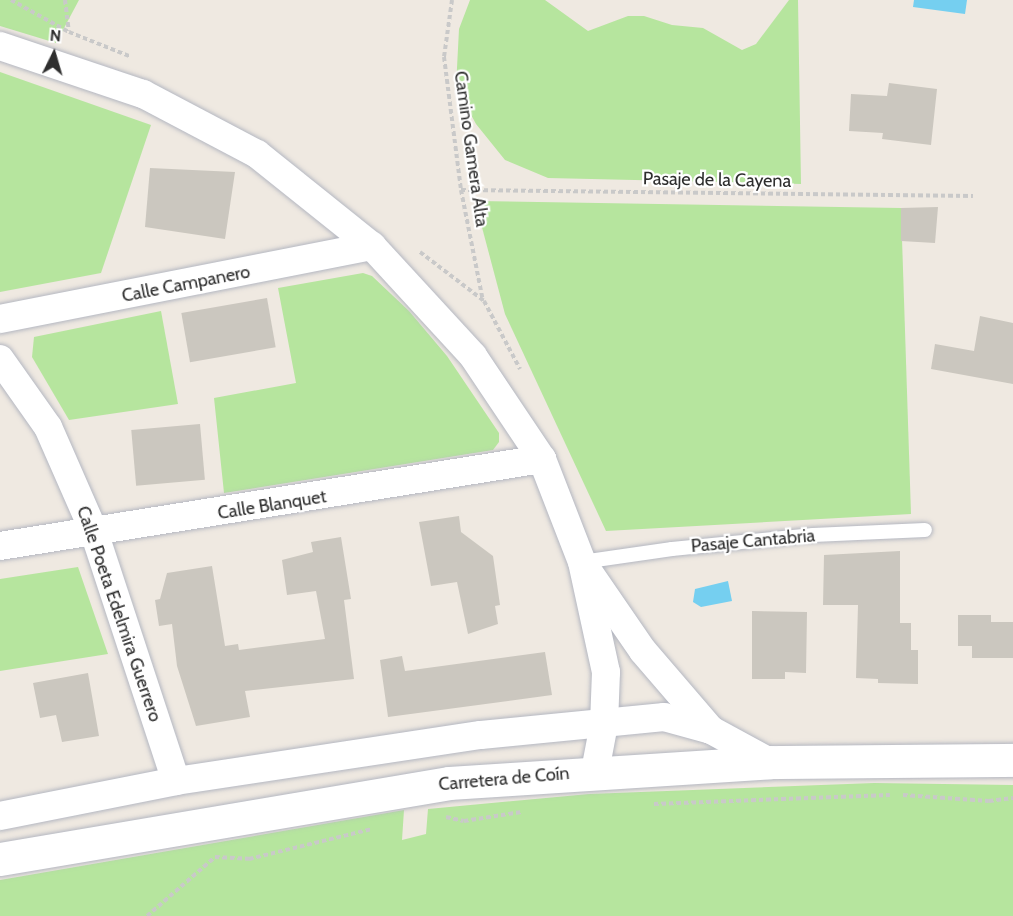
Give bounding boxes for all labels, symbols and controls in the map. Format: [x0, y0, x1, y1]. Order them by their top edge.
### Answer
north arrow [24, 24, 84, 84]
text: N [49, 26, 62, 46]
street label: Camino Gamera Alta [449, 70, 493, 228]
street label: Pasaje de la Cayena [643, 168, 791, 192]
street label: Calle Campanero [120, 261, 252, 307]
street label: Calle Blanquet [216, 486, 328, 524]
street label: Calle Poeta Edelmira Guerrero [72, 503, 166, 725]
street label: Pasaje Cantabria [690, 525, 816, 557]
street label: Carretera de Coín [438, 763, 570, 795]

